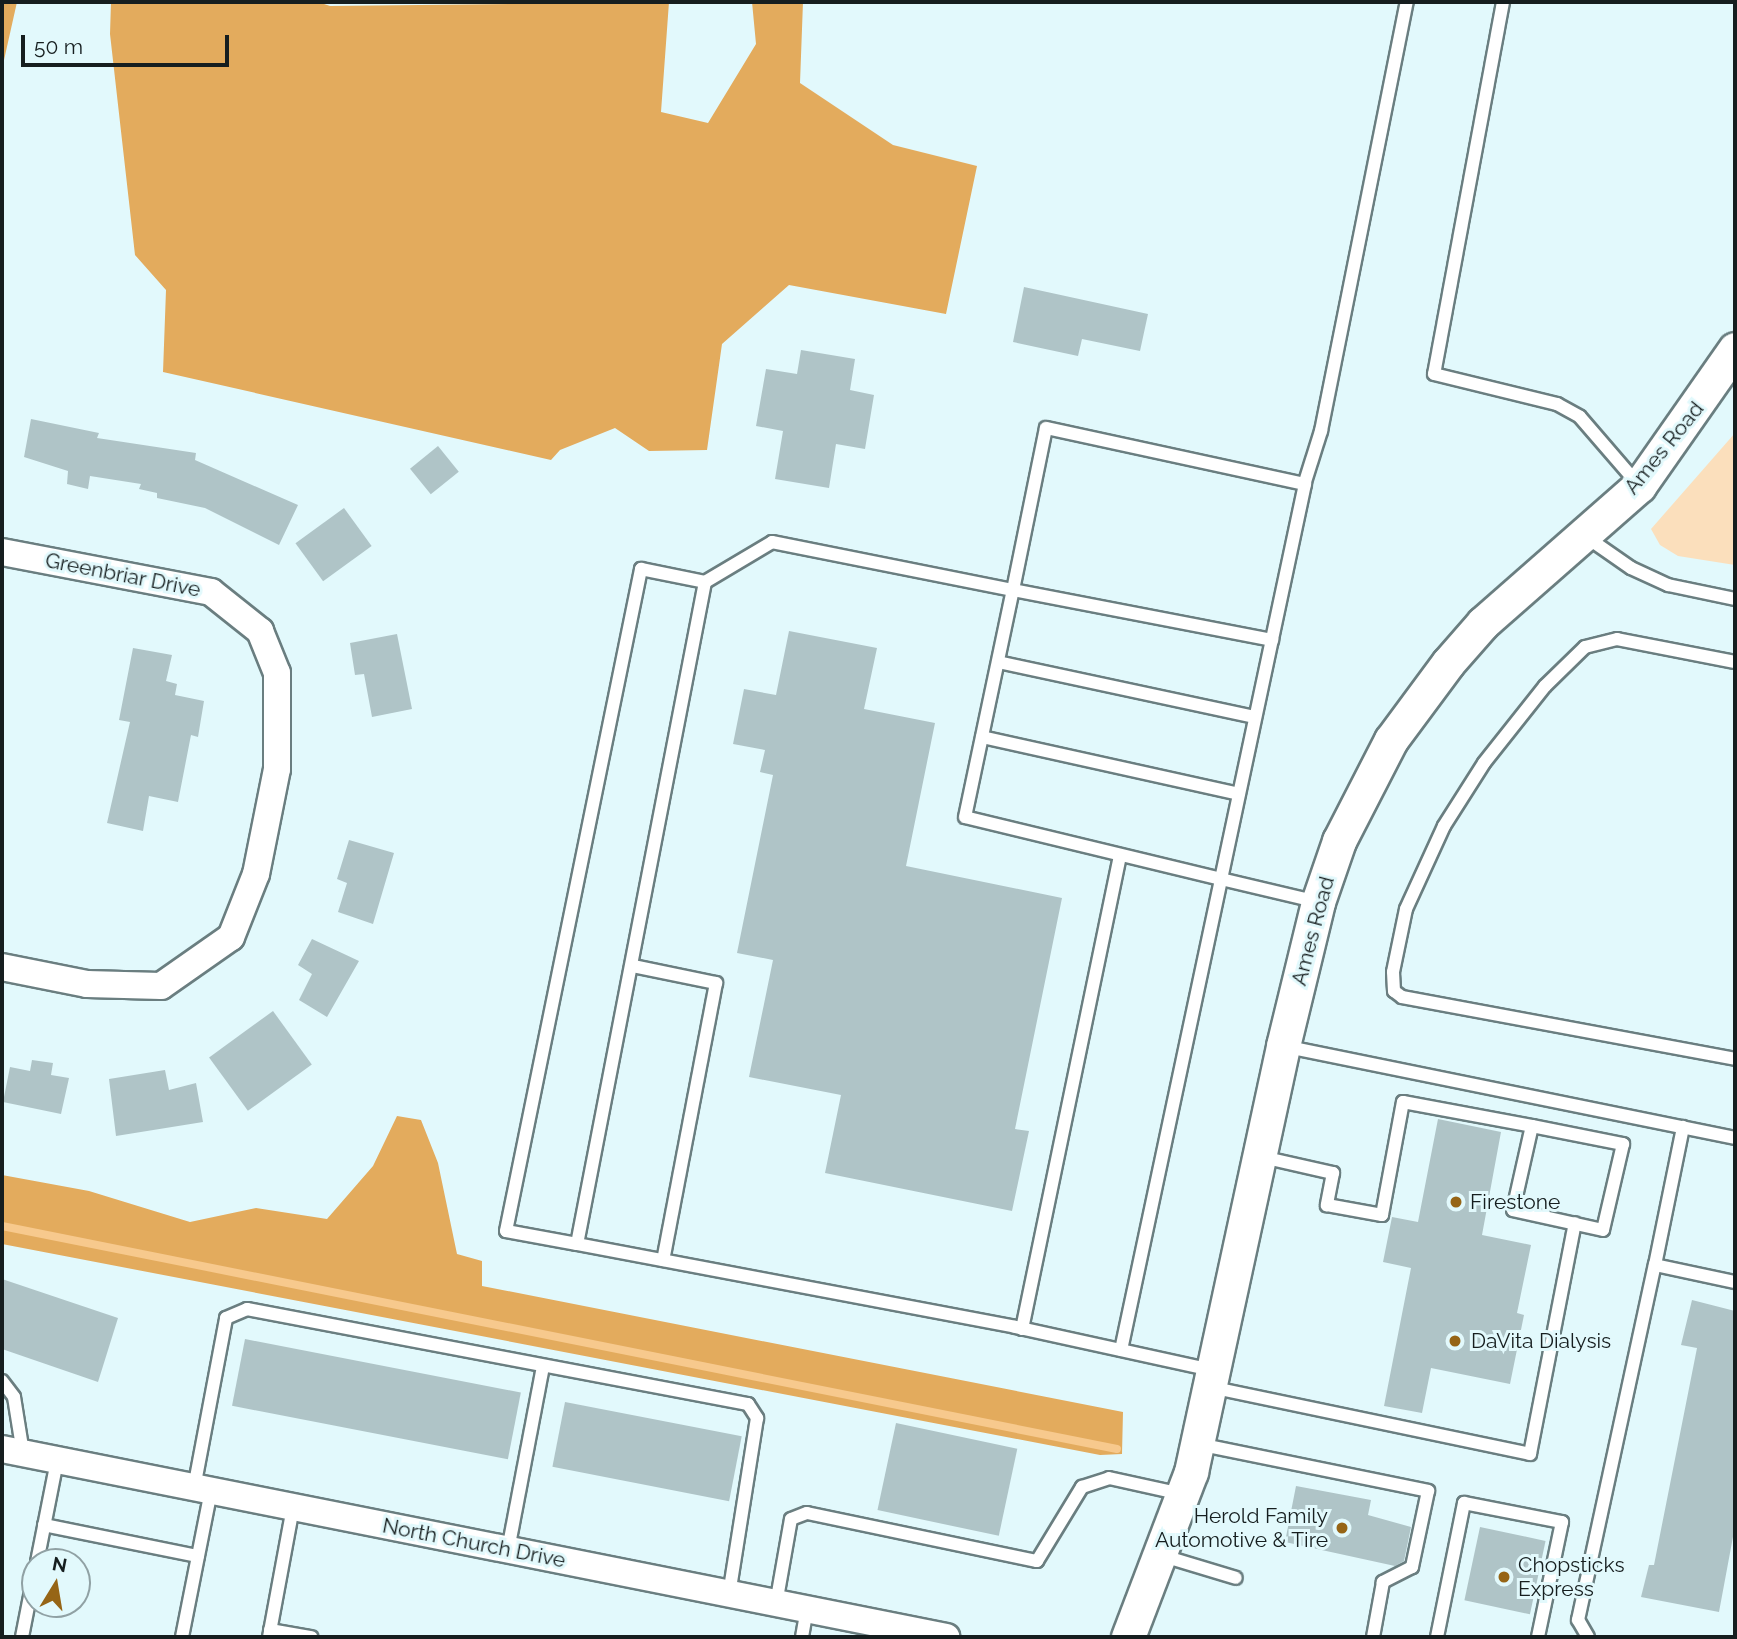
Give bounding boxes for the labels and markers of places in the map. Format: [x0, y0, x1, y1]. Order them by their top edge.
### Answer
place label: Firestone [1470, 1189, 1560, 1215]
marker: Firestone [1448, 1194, 1464, 1210]
place label: DaVita Dialysis [1471, 1328, 1611, 1354]
marker: DaVita Dialysis [1445, 1331, 1465, 1351]
place label: Herold Family Automotive & Tire [1154, 1503, 1328, 1553]
marker: Herold Family Automotive & Tire [1334, 1520, 1350, 1536]
place label: Chopsticks Express [1518, 1552, 1625, 1602]
marker: Chopsticks Express [1496, 1569, 1512, 1585]

